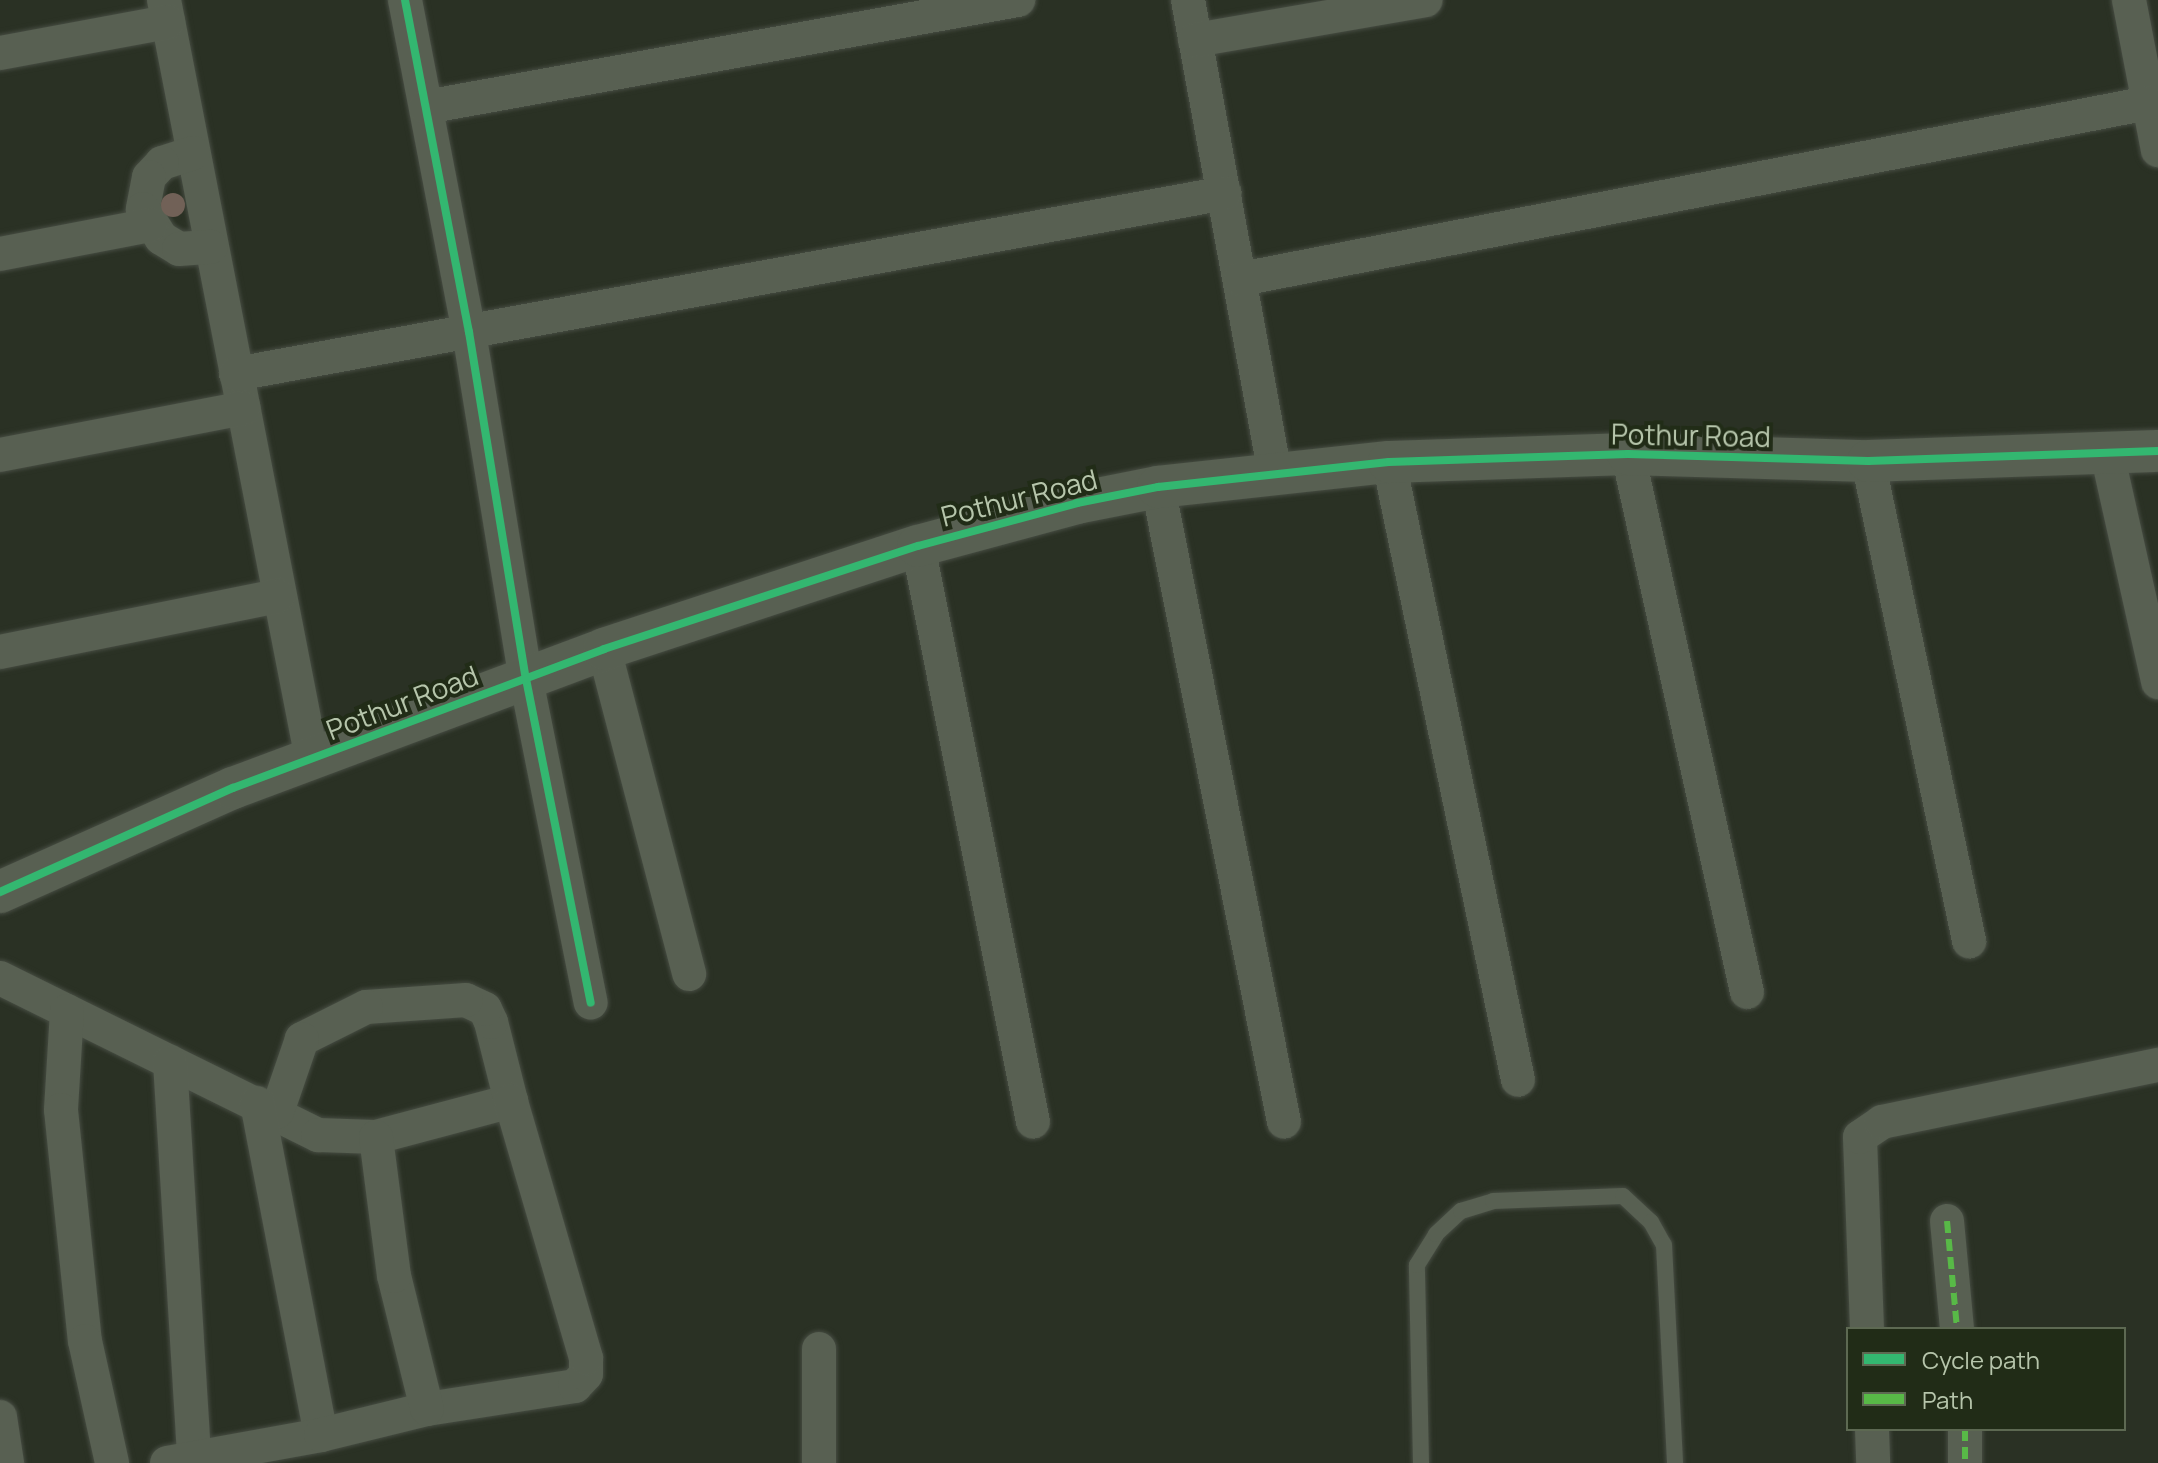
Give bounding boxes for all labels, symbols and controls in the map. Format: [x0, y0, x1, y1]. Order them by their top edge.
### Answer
street label: Pothur Road [1611, 417, 1771, 453]
street label: Pothur Road [937, 461, 1101, 533]
street label: Pothur Road [321, 658, 483, 746]
legend [1846, 1327, 2126, 1431]
text: Cycle path [1922, 1343, 2040, 1376]
text: Path [1922, 1383, 1973, 1416]

